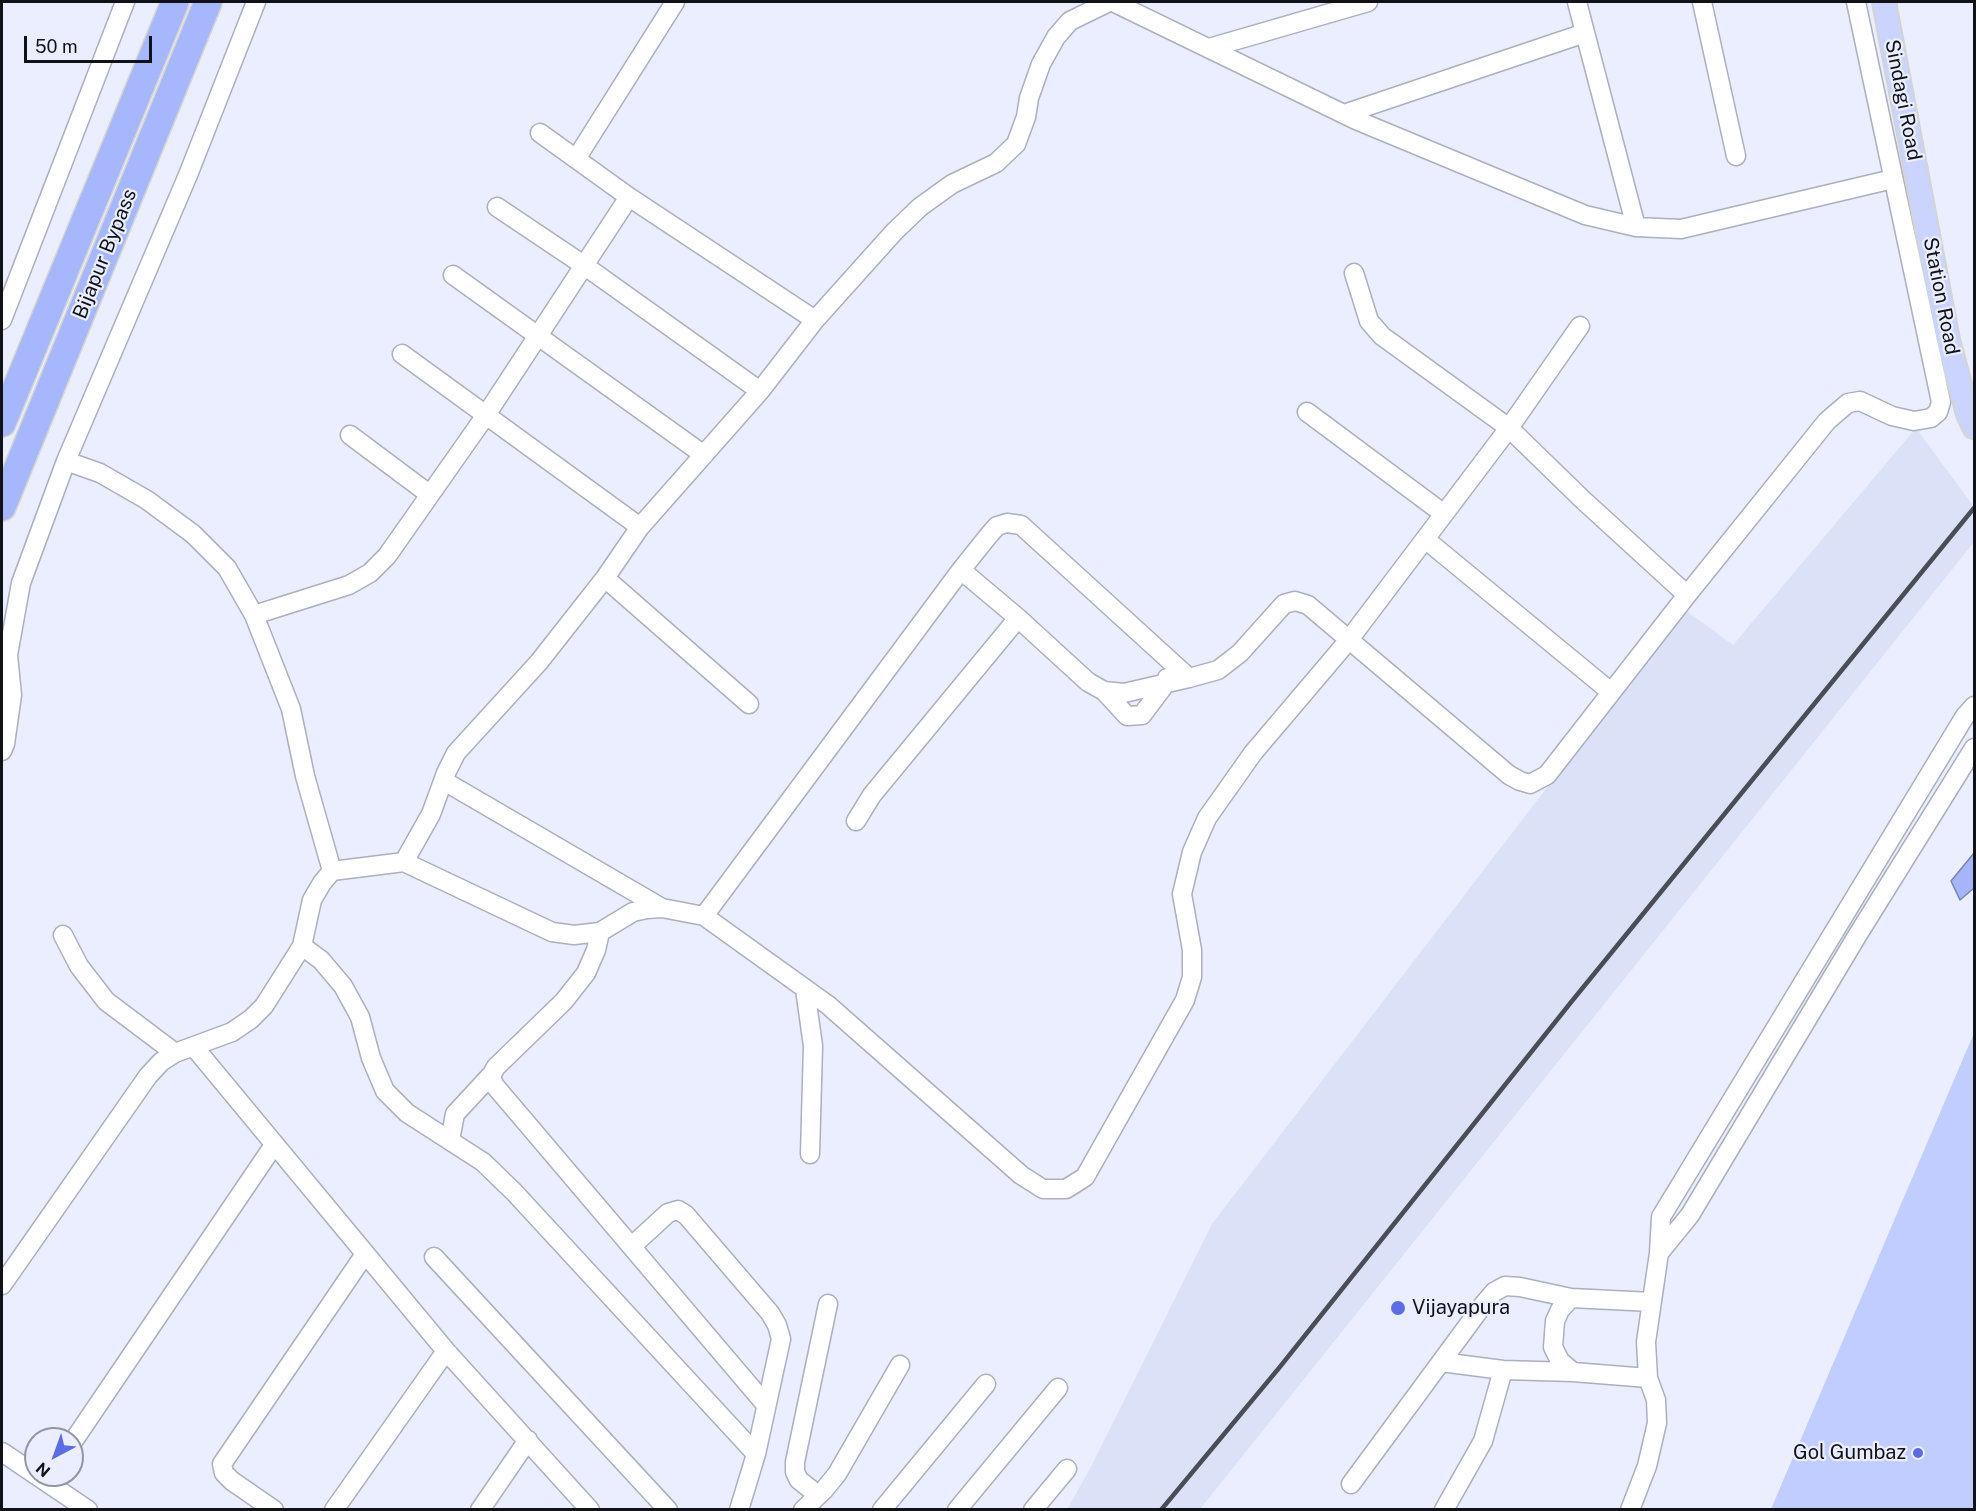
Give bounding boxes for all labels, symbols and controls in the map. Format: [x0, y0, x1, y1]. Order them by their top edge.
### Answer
scale bar [27, 24, 154, 62]
text: 50 m [35, 36, 78, 57]
street label: Sindagi Road [1880, 38, 1926, 162]
street label: Bijapur Bypass [68, 186, 142, 322]
street label: Station Road [1918, 235, 1964, 357]
place label: Vijayapura [1412, 1296, 1510, 1320]
marker: Vijayapura [1389, 1299, 1407, 1317]
north arrow [24, 1427, 84, 1487]
place label: Gol Gumbaz [1793, 1441, 1906, 1465]
marker: Gol Gumbaz [1911, 1446, 1925, 1460]
text: N [32, 1458, 54, 1481]

